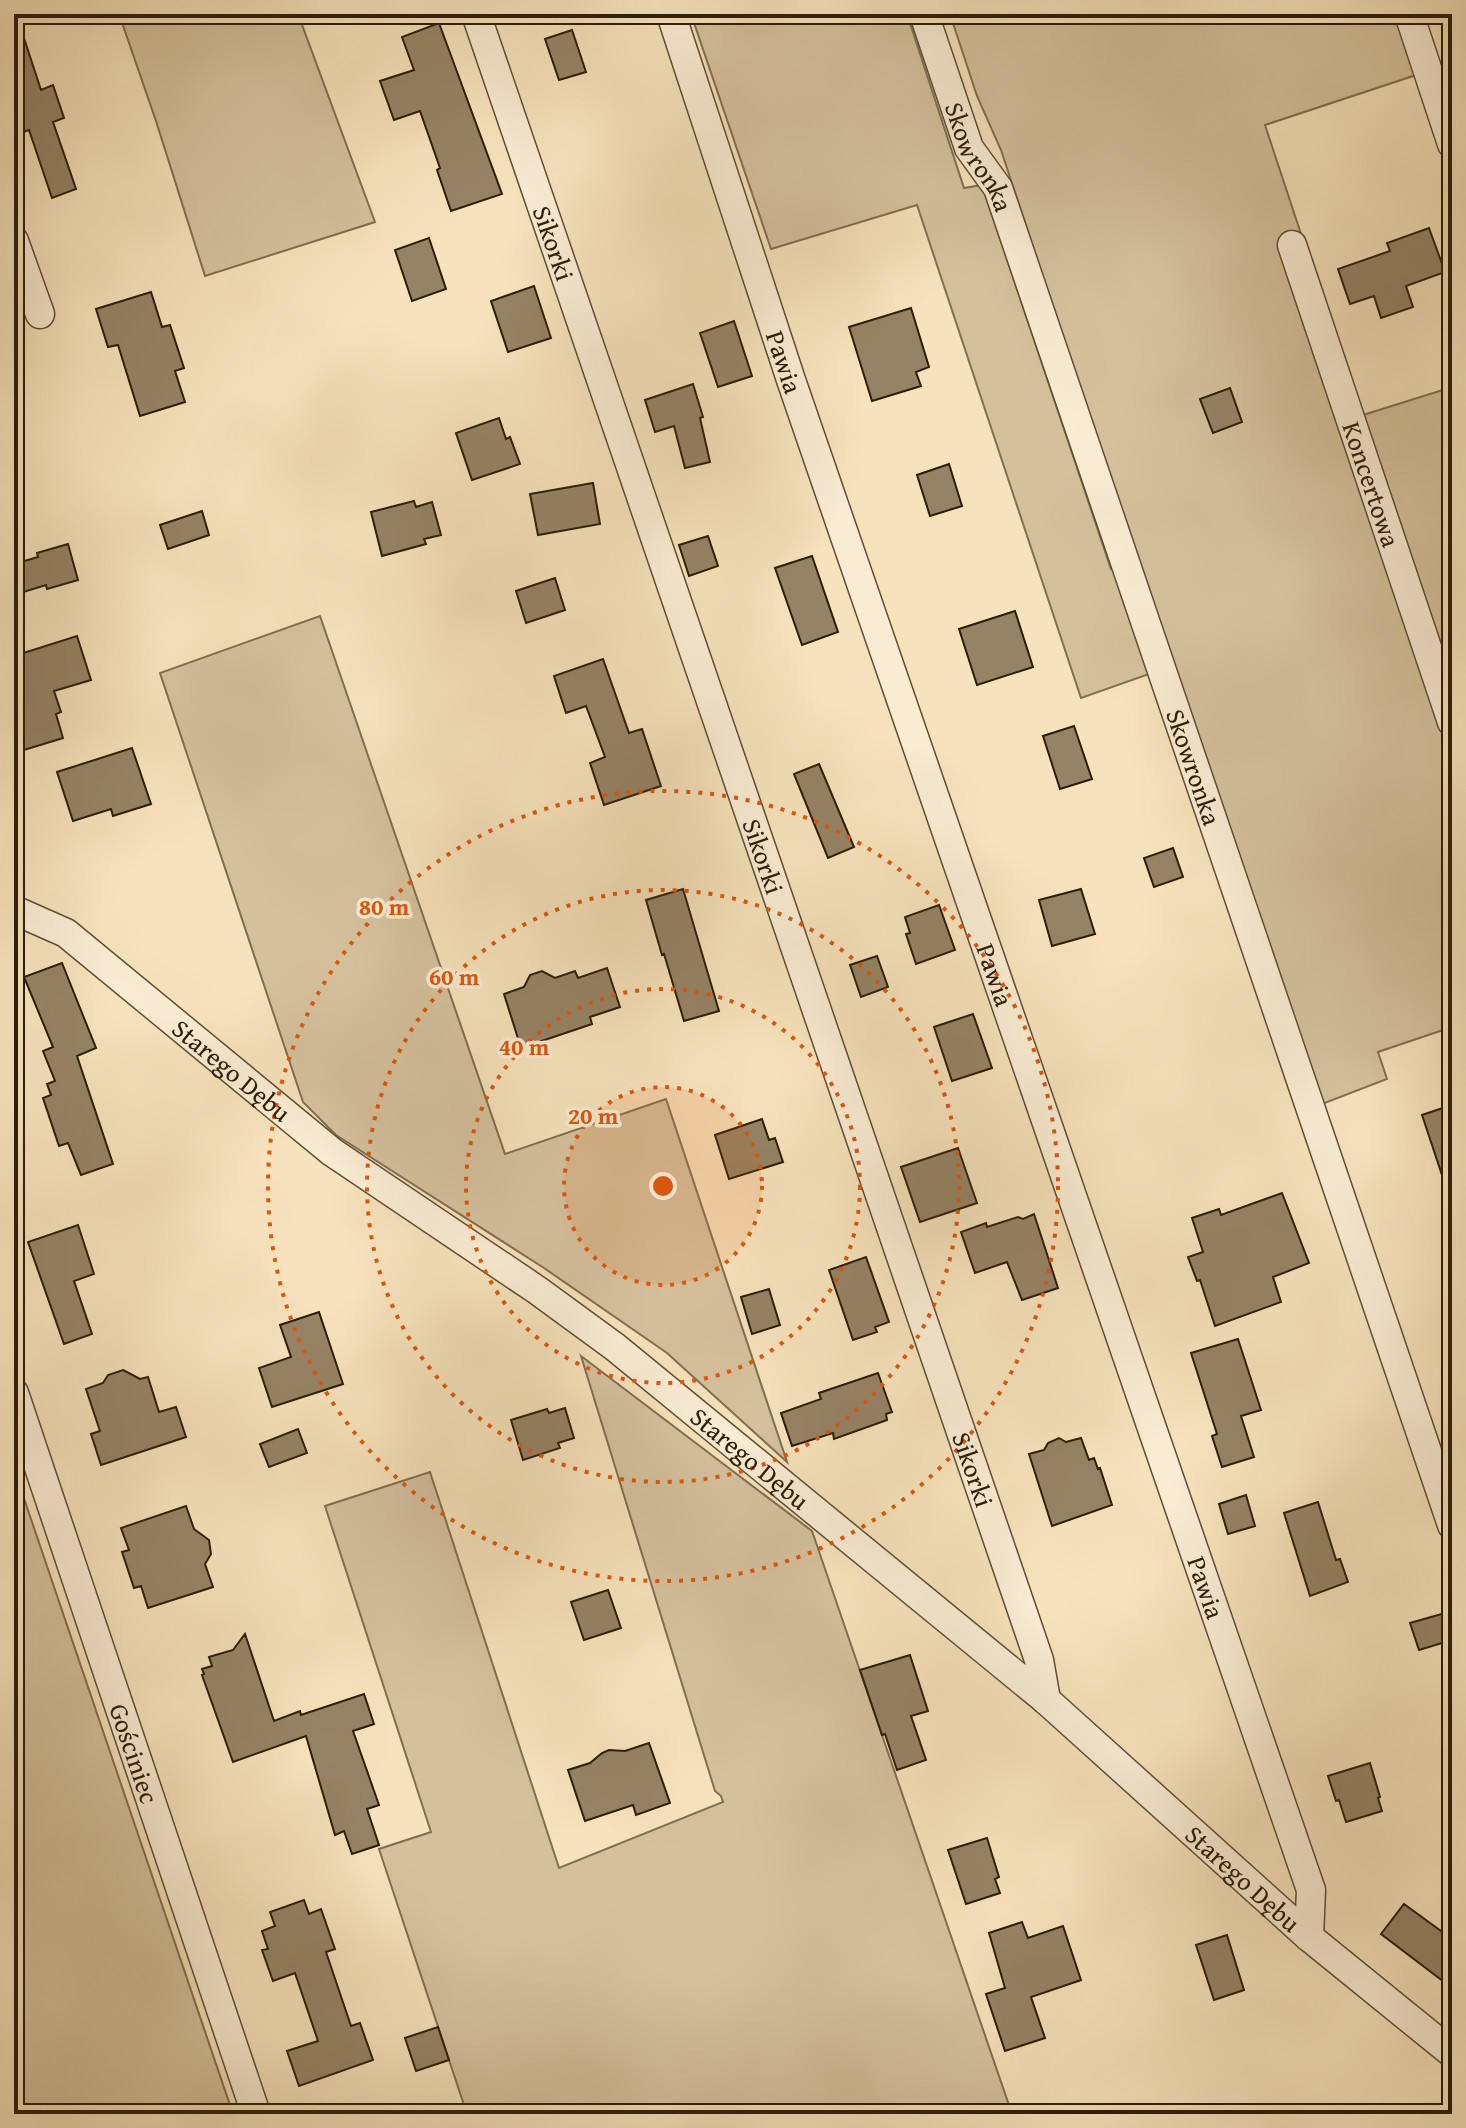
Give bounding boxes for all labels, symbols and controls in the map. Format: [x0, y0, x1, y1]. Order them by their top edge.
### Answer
street label: Skowronka [935, 97, 1024, 217]
street label: Sikorki [523, 200, 585, 286]
street label: Pawia [757, 325, 814, 399]
street label: Koncertowa [1333, 416, 1412, 552]
street label: Skowronka [1157, 703, 1233, 831]
street label: Sikorki [733, 813, 795, 899]
text: 80 m [359, 889, 410, 924]
street label: Pawia [967, 938, 1025, 1012]
text: 60 m [429, 959, 480, 994]
street label: Starego Dębu [164, 1009, 300, 1131]
text: 40 m [499, 1029, 550, 1064]
text: 20 m [568, 1098, 619, 1133]
centre of rings [649, 1172, 677, 1200]
street label: Starego Dębu [682, 1397, 818, 1519]
street label: Sikorki [943, 1426, 1005, 1512]
street label: Pawia [1178, 1551, 1236, 1625]
street label: Gościniec [100, 1698, 170, 1808]
street label: Starego Dębu [1177, 1815, 1310, 1941]

